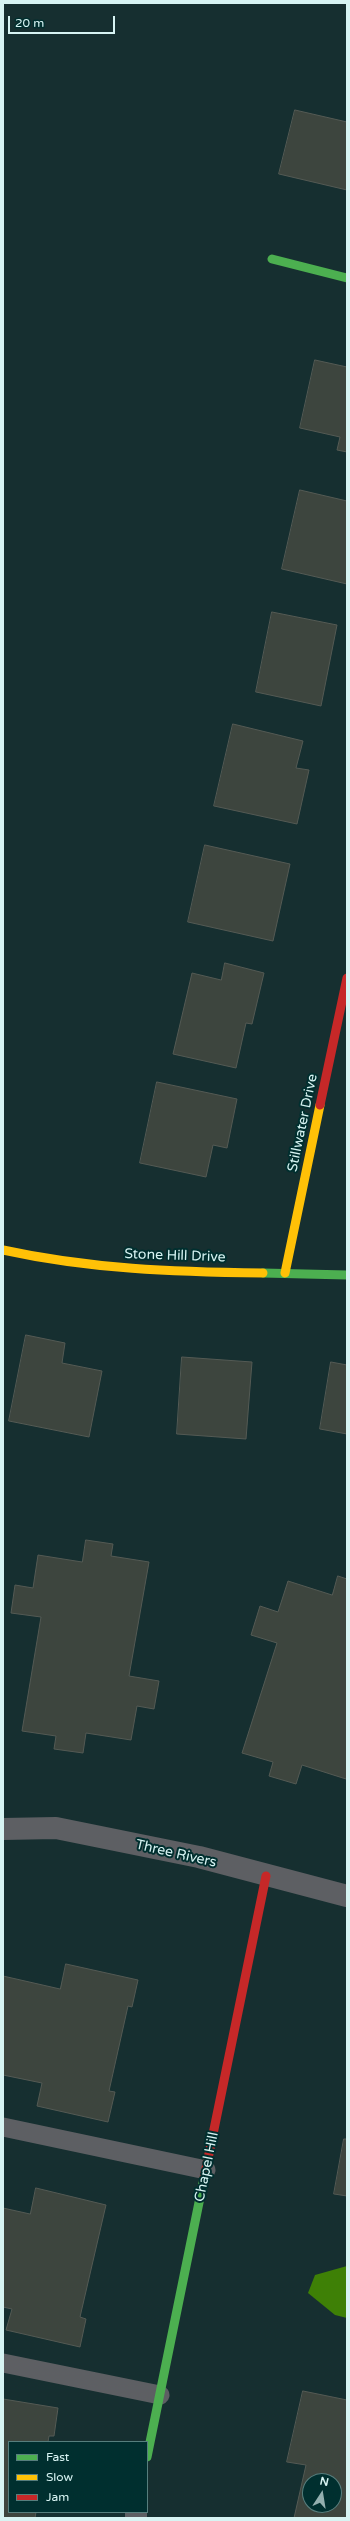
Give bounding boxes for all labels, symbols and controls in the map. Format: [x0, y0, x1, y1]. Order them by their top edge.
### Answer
scale bar [10, 8, 117, 34]
text: 20 m [15, 16, 44, 30]
street label: Stillwater Drive [284, 1073, 322, 1173]
street label: Stone Hill Drive [124, 1246, 226, 1266]
street label: Three Rivers [134, 1837, 218, 1871]
street label: Chapel Hill [191, 2131, 223, 2203]
legend [8, 2441, 148, 2513]
text: Fast [46, 2450, 69, 2464]
text: Slow [46, 2470, 73, 2484]
north arrow [302, 2473, 342, 2513]
text: N [319, 2474, 330, 2489]
text: Jam [46, 2490, 69, 2504]

